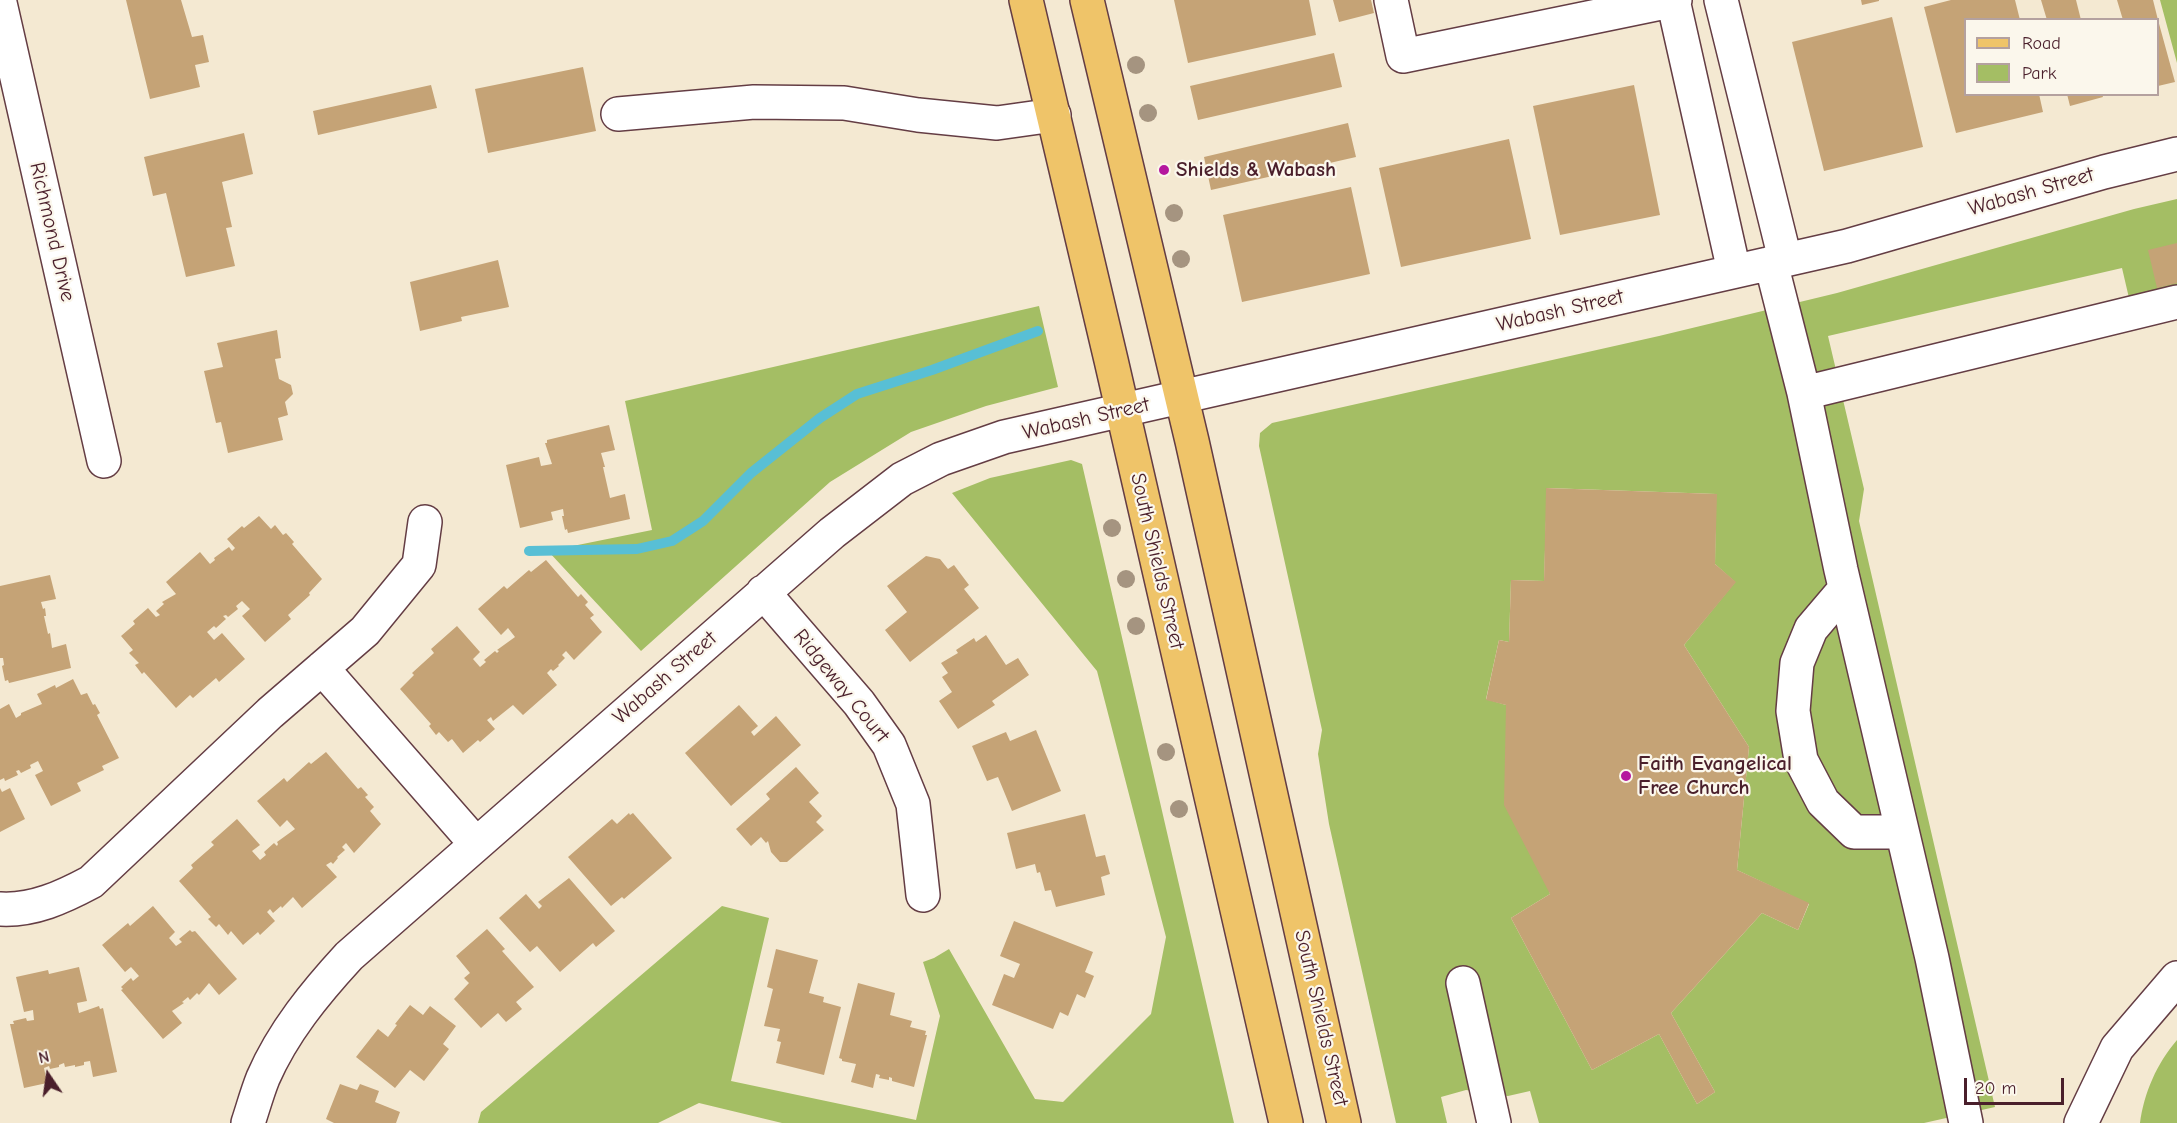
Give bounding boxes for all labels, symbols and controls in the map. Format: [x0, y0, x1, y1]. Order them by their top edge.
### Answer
legend [1964, 18, 2159, 96]
text: Road [2022, 33, 2061, 54]
text: Park [2022, 63, 2056, 84]
place label: Shields & Wabash [1176, 157, 1336, 183]
street label: Richmond Drive [24, 160, 80, 304]
street label: Wabash Street [1965, 162, 2097, 222]
marker: Shields & Wabash [1157, 163, 1171, 177]
street label: Wabash Street [1494, 284, 1626, 338]
street label: Wabash Street [1020, 392, 1152, 446]
street label: South Shields Street [1124, 471, 1190, 651]
street label: Ridgeway Court [788, 624, 894, 748]
street label: Wabash Street [608, 626, 722, 730]
place label: Faith Evangelical Free Church [1638, 751, 1792, 801]
marker: Faith Evangelical Free Church [1619, 769, 1633, 783]
street label: South Shields Street [1288, 928, 1354, 1108]
north arrow [18, 1045, 78, 1105]
text: N [37, 1048, 51, 1067]
scale bar [1967, 1066, 2068, 1104]
text: 20 m [1975, 1078, 2016, 1099]

